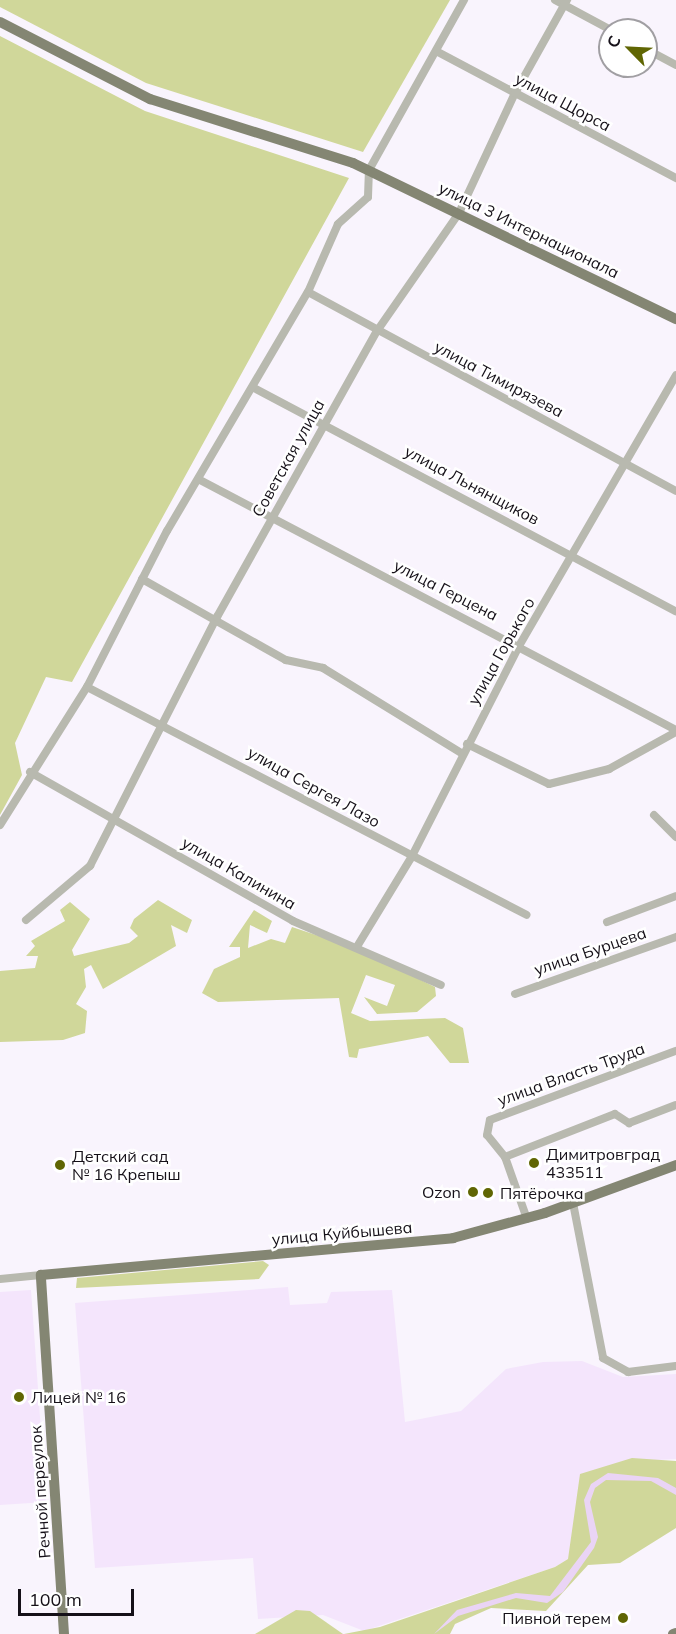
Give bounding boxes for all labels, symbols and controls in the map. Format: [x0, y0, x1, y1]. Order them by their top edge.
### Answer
north arrow [598, 18, 658, 78]
text: С [602, 32, 625, 51]
street label: улица Щорса [512, 69, 614, 135]
street label: улица 3 Интернационала [436, 178, 622, 282]
street label: улица Тимирязева [431, 337, 567, 421]
street label: Советская улица [248, 396, 328, 520]
street label: улица Льнянщиков [401, 441, 543, 529]
street label: улица Герцена [391, 555, 501, 625]
street label: улица Горького [464, 594, 538, 708]
street label: улица Сергея Лазо [244, 743, 384, 831]
street label: улица Калинина [179, 833, 299, 913]
street label: улица Бурцева [531, 923, 649, 979]
street label: улица Власть Труда [495, 1038, 647, 1110]
place label: Димитровград 433511 [546, 1144, 660, 1182]
place label: Детский сад № 16 Крепыш [72, 1146, 181, 1184]
marker: Димитровград 433511 [527, 1156, 541, 1170]
marker: Детский сад № 16 Крепыш [53, 1158, 67, 1172]
place label: Ozon [422, 1182, 461, 1202]
place label: Пятёрочка [500, 1183, 584, 1203]
marker: Ozon [466, 1185, 480, 1199]
marker: Пятёрочка [481, 1186, 495, 1200]
street label: улица Куйбышева [271, 1217, 413, 1249]
place label: Лицей № 16 [31, 1387, 126, 1407]
marker: Лицей № 16 [12, 1390, 26, 1404]
street label: Речной переулок [26, 1425, 54, 1559]
scale bar [21, 1577, 136, 1615]
text: 100 m [29, 1588, 82, 1611]
place label: Пивной терем [502, 1608, 611, 1628]
marker: Пивной терем [616, 1611, 630, 1625]

